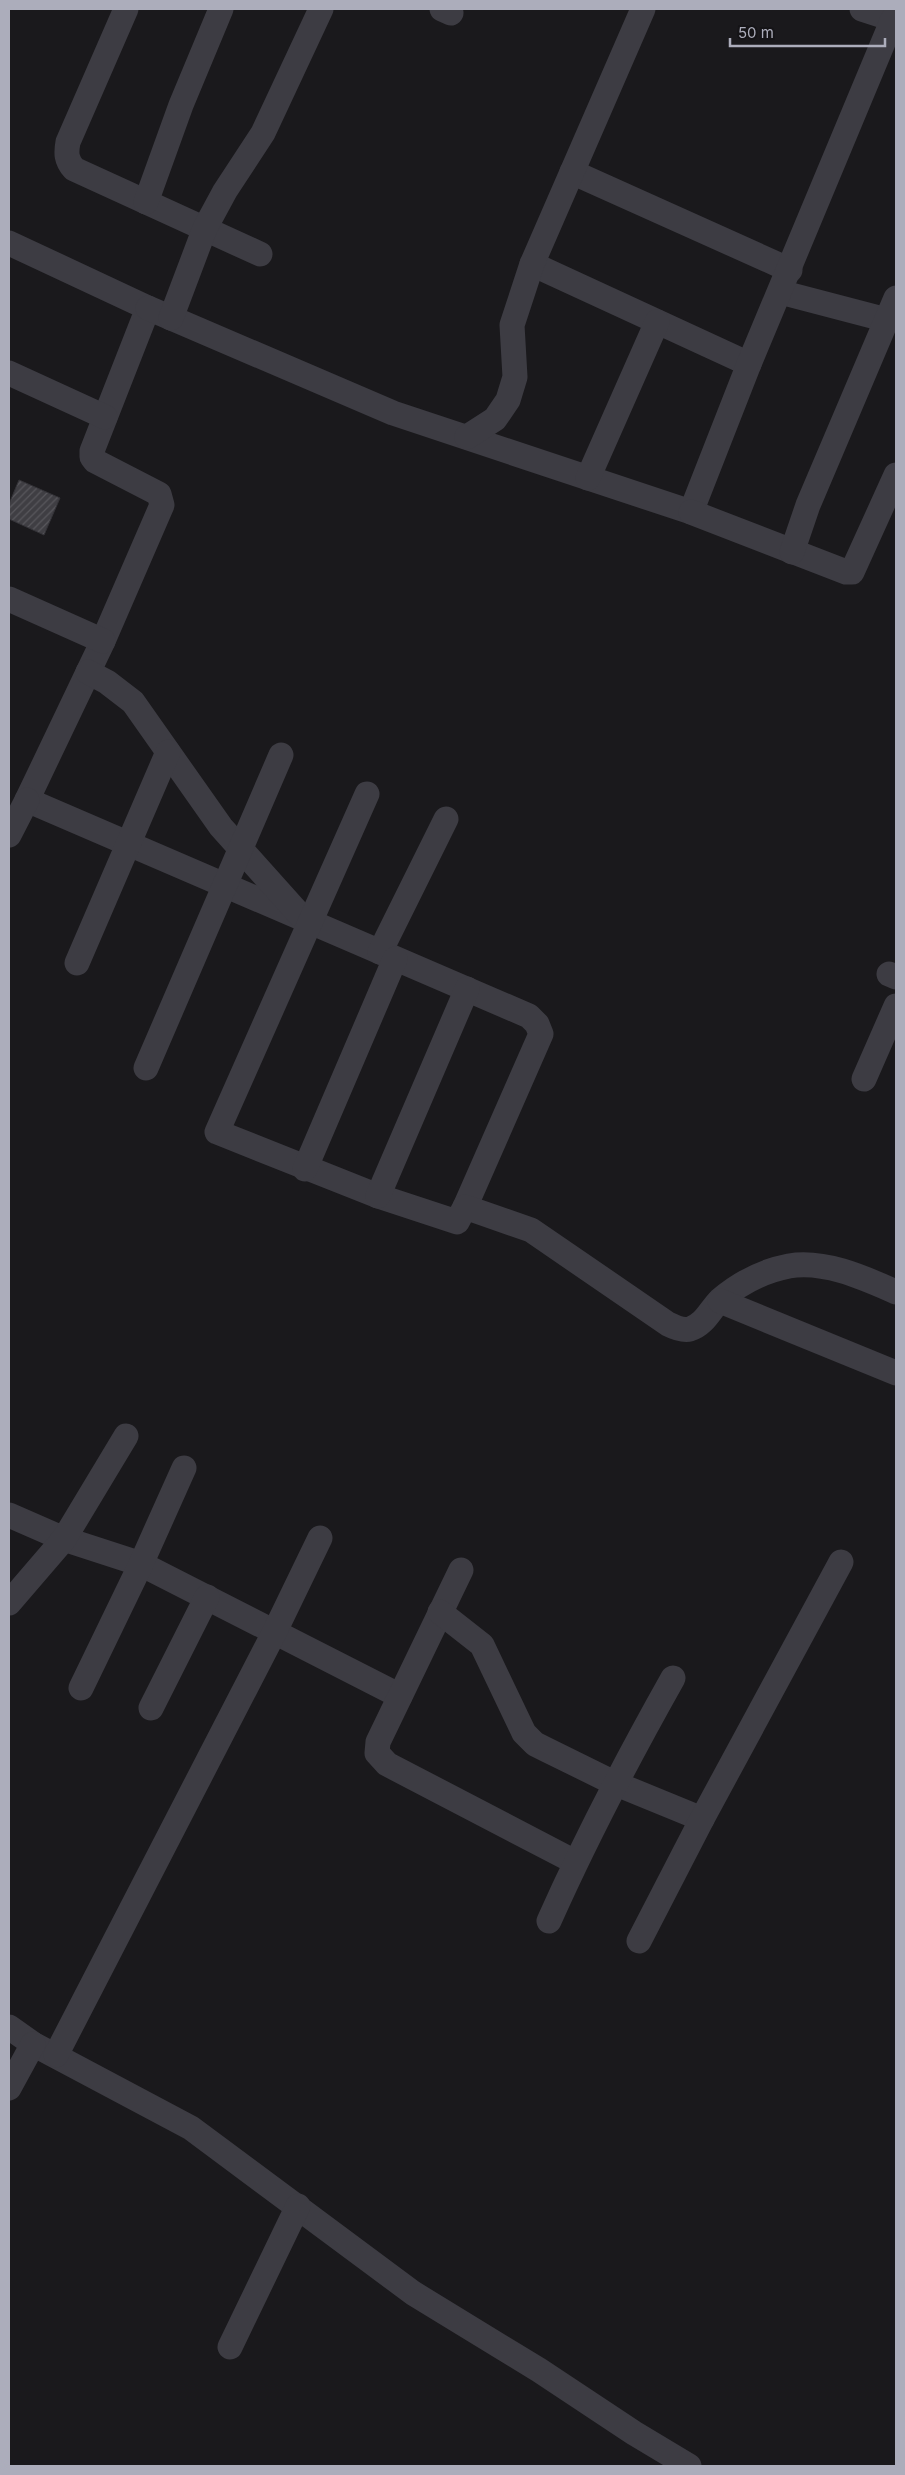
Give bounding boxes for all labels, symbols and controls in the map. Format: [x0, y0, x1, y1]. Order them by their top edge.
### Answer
scale bar [730, 15, 885, 47]
text: 50 m [738, 23, 774, 42]

